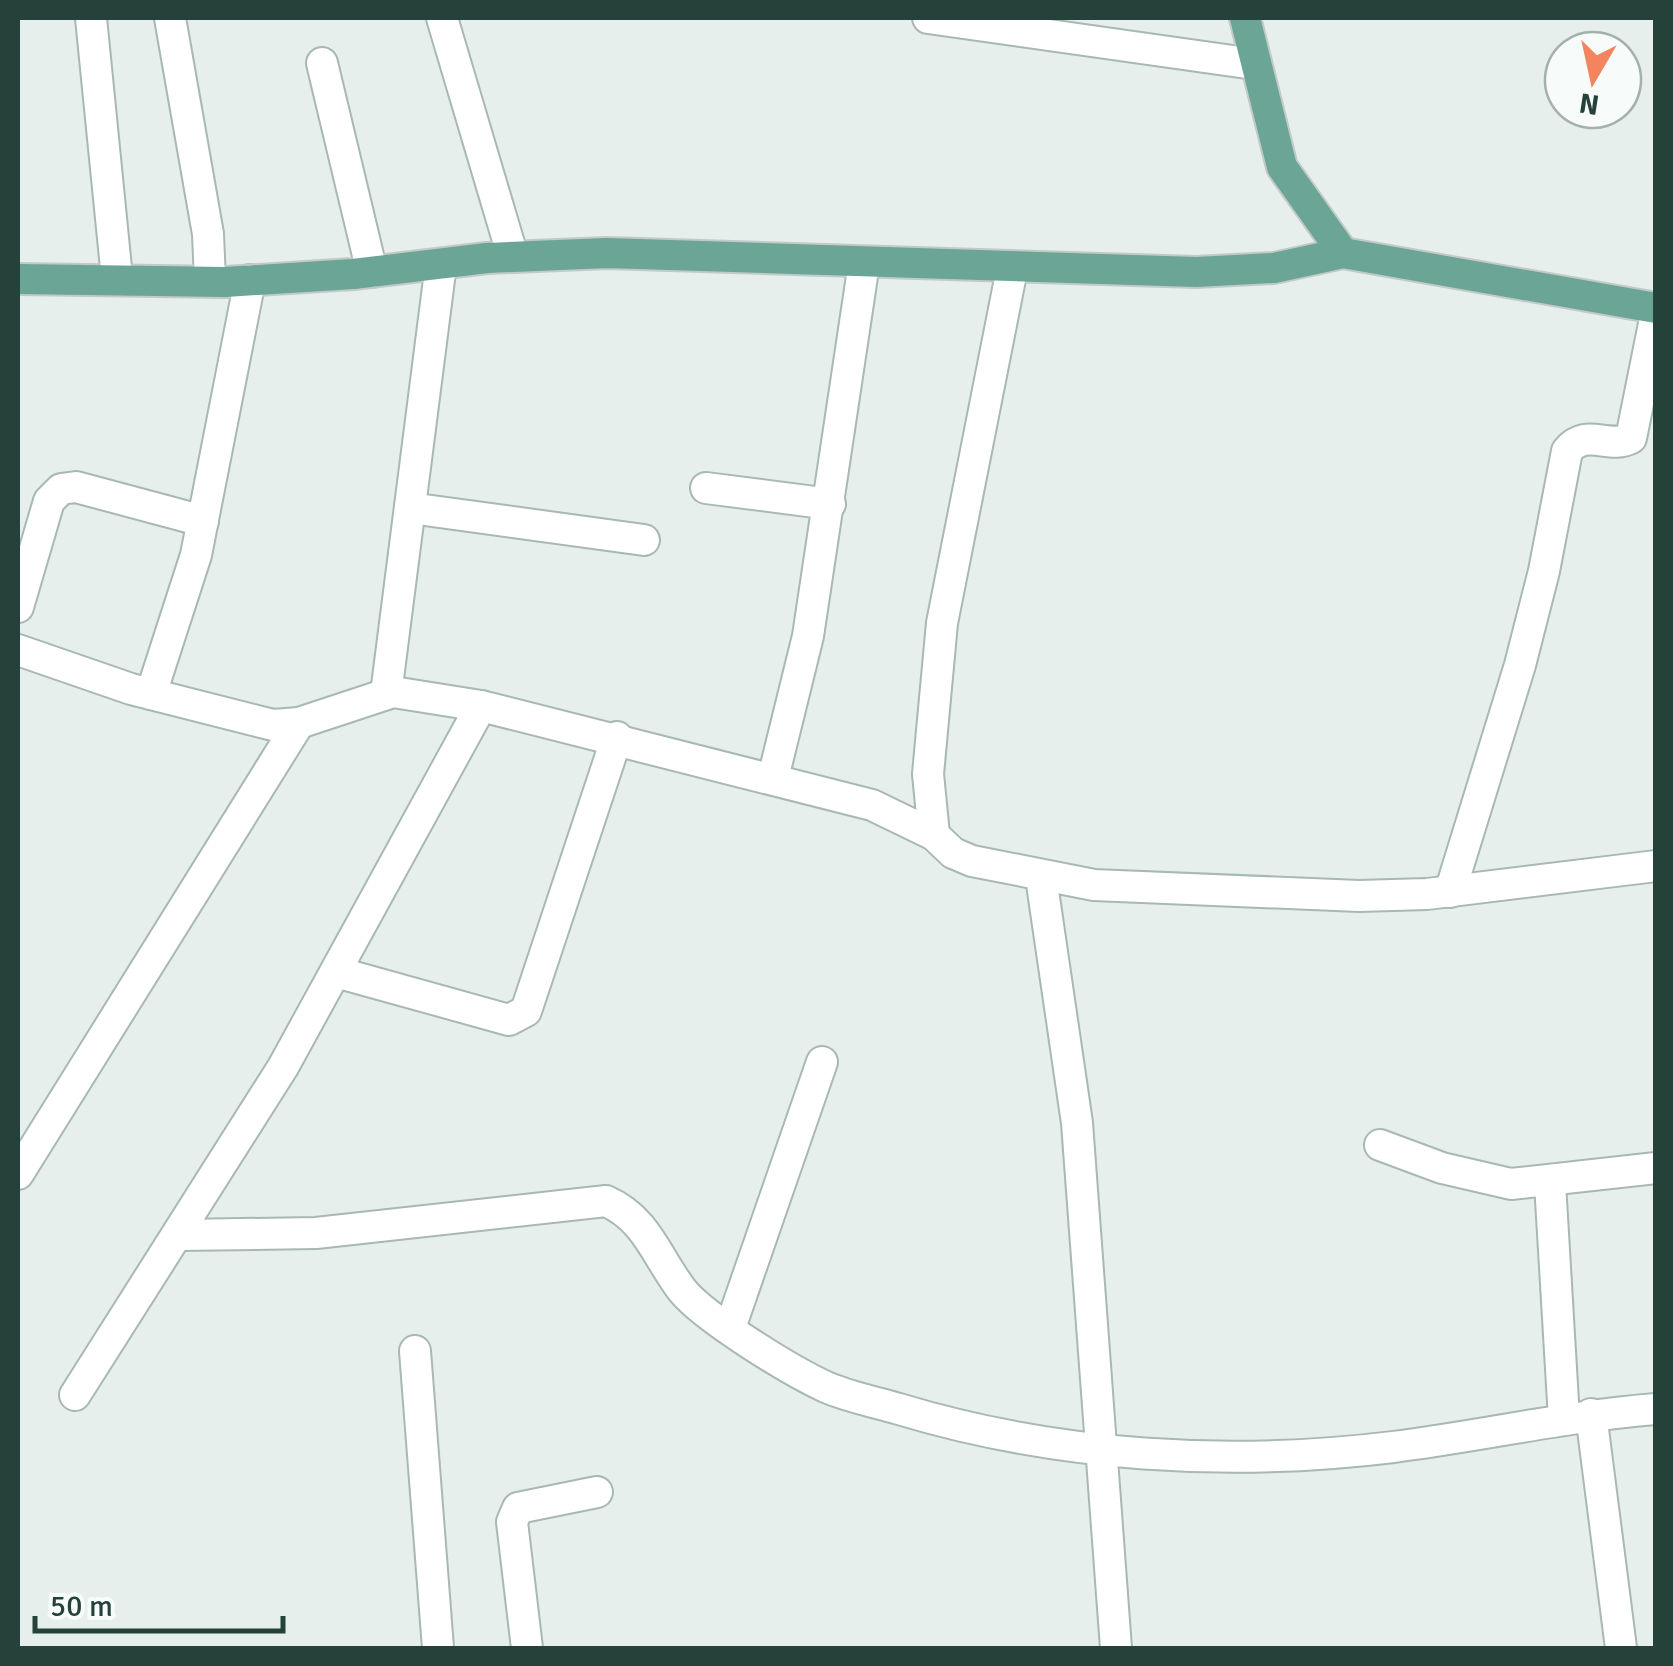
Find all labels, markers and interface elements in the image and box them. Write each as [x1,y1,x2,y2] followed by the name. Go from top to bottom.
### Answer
[1543,30,1643,130] north arrow
[1577,85,1602,122] text: N
[35,1571,282,1633] scale bar
[50,1588,113,1625] text: 50 m

